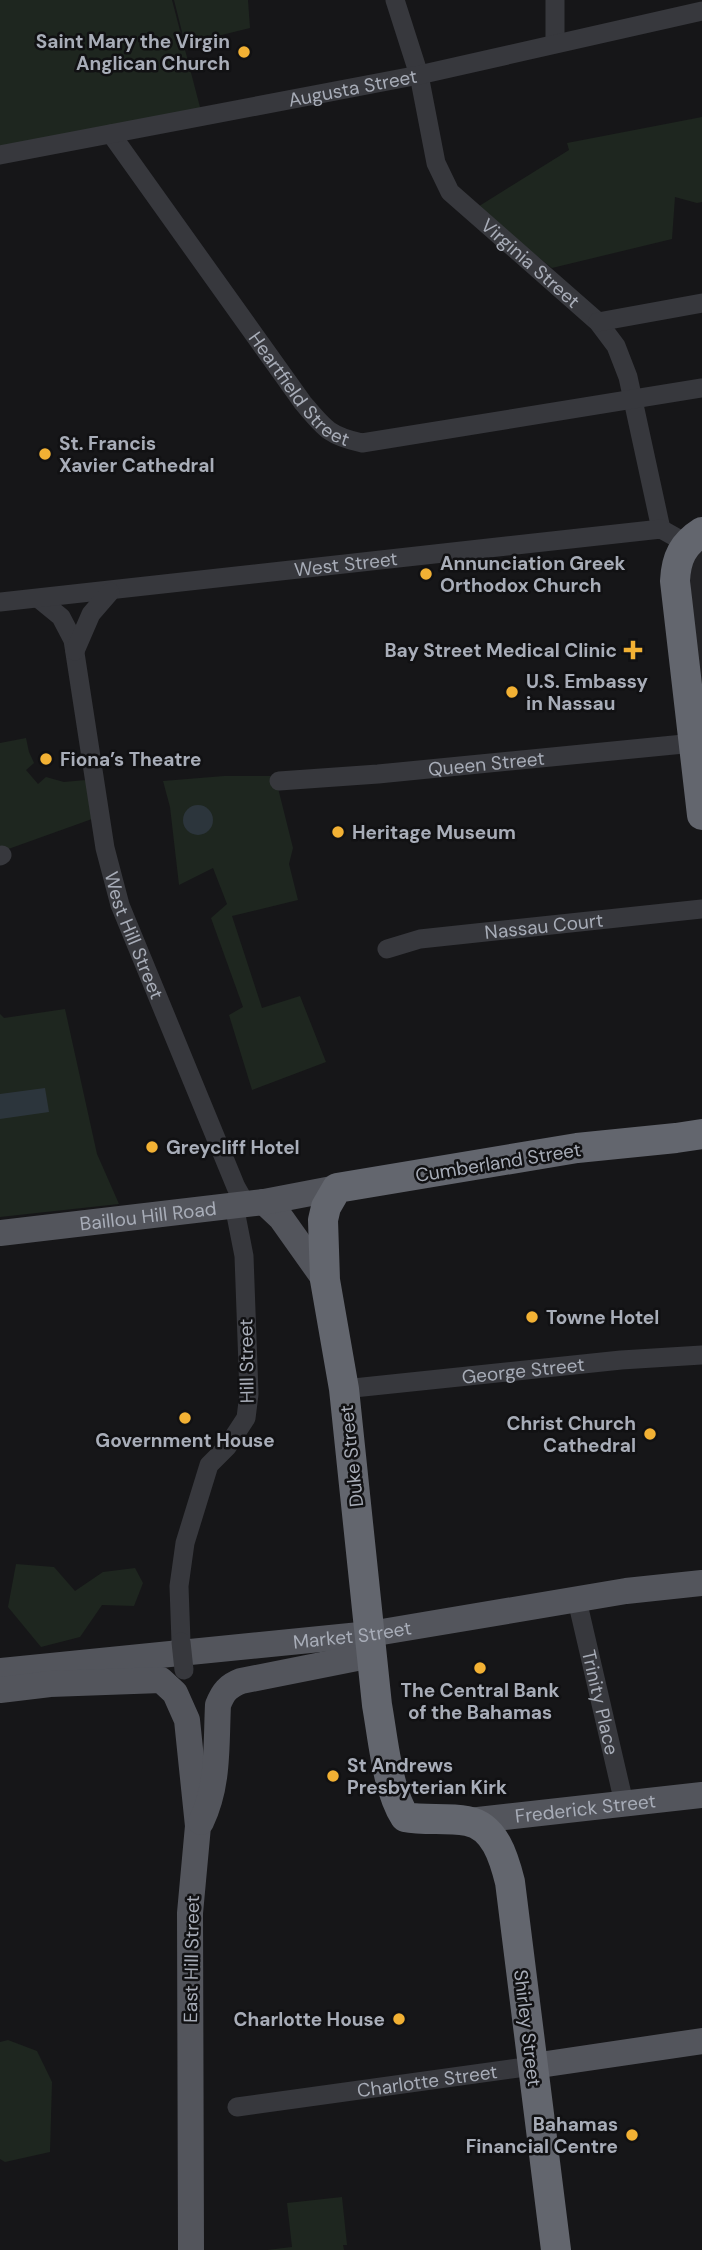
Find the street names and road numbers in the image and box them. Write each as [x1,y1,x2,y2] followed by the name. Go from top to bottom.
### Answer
[286,64,419,113] street label: Augusta Street
[476,213,585,314] street label: Virginia Street
[243,327,353,452] street label: Heartfield Street
[293,546,399,582] street label: West Street
[427,746,546,782] street label: Queen Street
[99,869,169,1003] street label: West Hill Street
[483,908,604,945] street label: Nassau Court
[413,1137,583,1188] street label: Cumberland Street
[78,1196,218,1237] street label: Baillou Hill Road
[233,1318,260,1404] street label: Hill Street
[460,1352,586,1390] street label: George Street
[334,1404,369,1508] street label: Duke Street
[292,1615,413,1655] street label: Market Street
[576,1647,624,1757] street label: Trinity Place
[514,1788,657,1829] street label: Frederick Street
[178,1895,205,2023] street label: East Hill Street
[508,1968,547,2088] street label: Shirley Street
[355,2059,499,2103] street label: Charlotte Street

